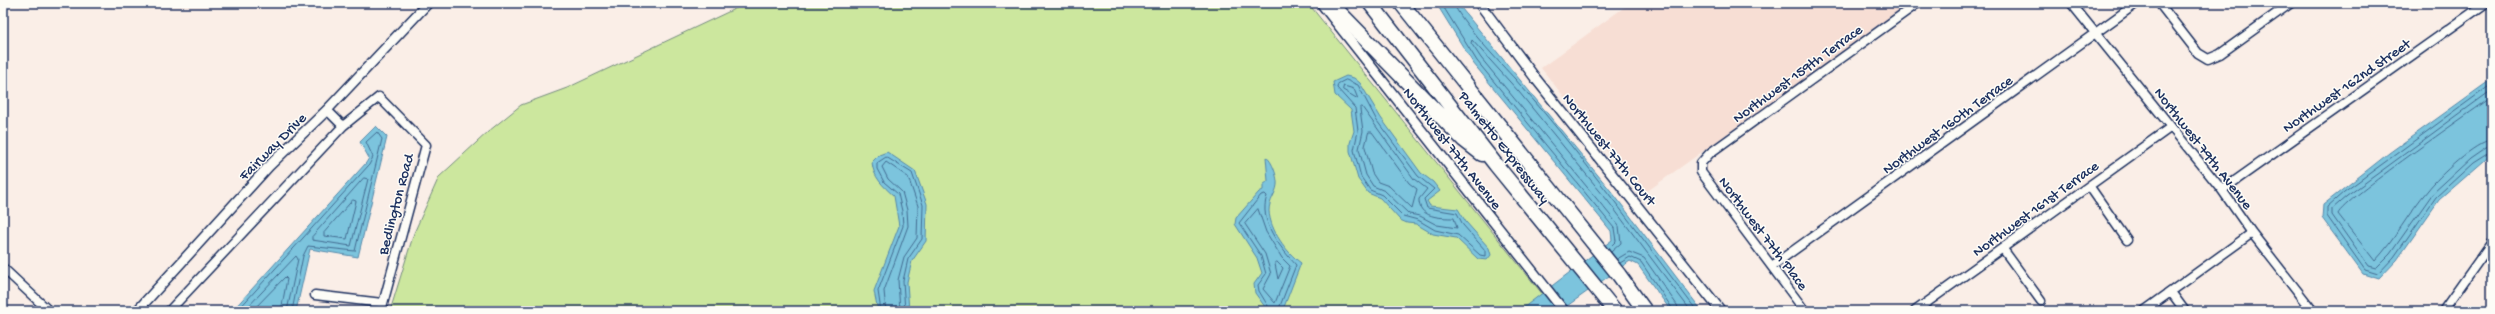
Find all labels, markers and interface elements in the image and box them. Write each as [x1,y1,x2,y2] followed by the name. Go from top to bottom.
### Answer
[1730,21,1867,128] street label: Northwest 159th Terrace
[2280,35,2416,138] street label: Northwest 162nd Street
[1879,72,2017,179] street label: Northwest 160th Terrace
[1398,85,1505,214] street label: Northwest 77th Avenue
[2149,85,2256,214] street label: Northwest 79th Avenue
[1453,88,1553,209] street label: Palmetto Expressway
[1558,90,1660,212] street label: Northwest 77th Court
[235,110,311,186] street label: Fairway Drive
[375,151,419,258] street label: Bedlington Road
[1969,158,2103,262] street label: Northwest 161st Terrace
[1714,174,1811,295] street label: Northwest 77th Place

